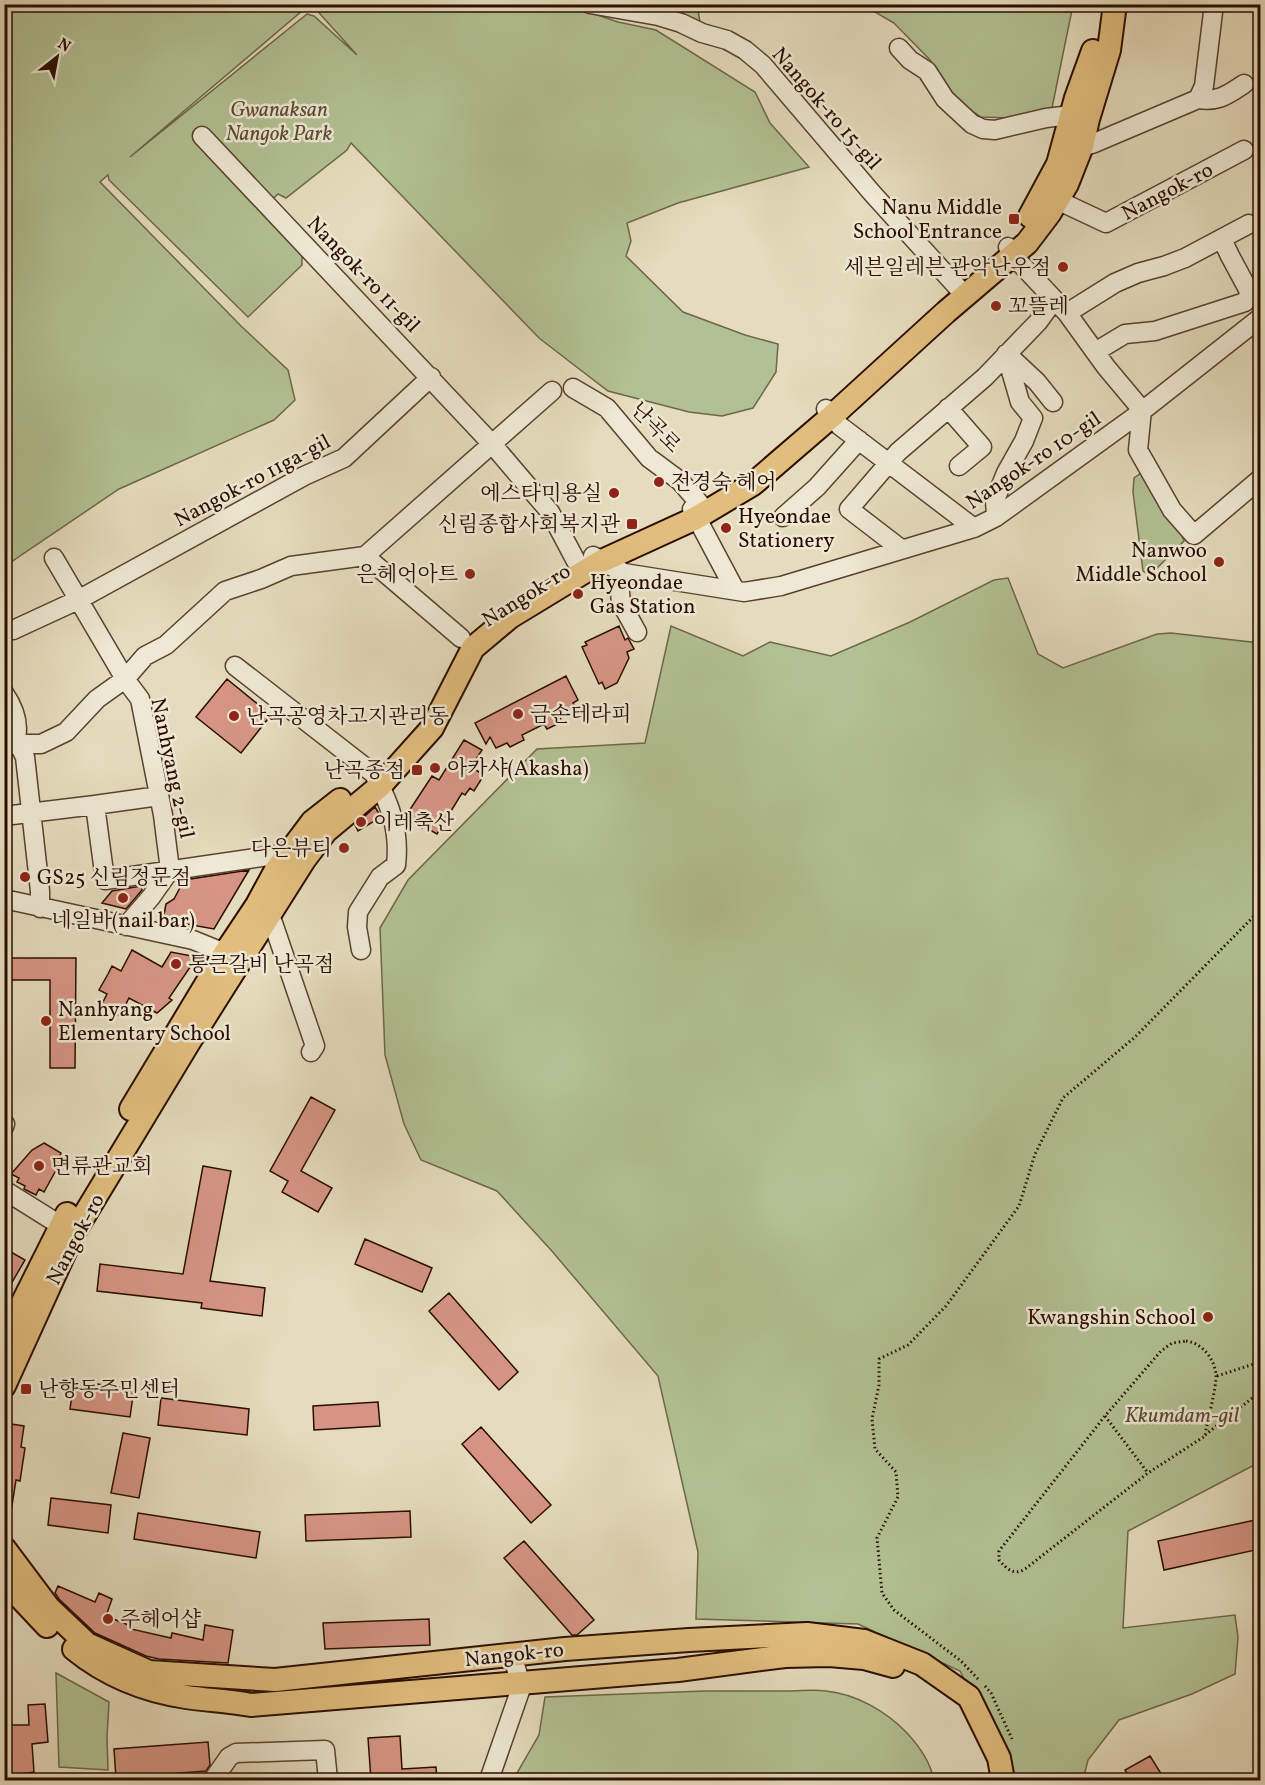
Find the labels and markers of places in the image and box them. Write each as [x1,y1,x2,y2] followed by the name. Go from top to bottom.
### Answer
[853,194,1002,247] place label: Nanu Middle School Entrance
[1007,212,1021,226] marker: Nanu Middle School Entrance
[844,254,1051,283] place label: 세븐일레븐 관악난우점
[1056,260,1070,274] marker: 세븐일레븐 관악난우점
[1008,293,1069,322] place label: 꼬뜰레
[989,299,1003,313] marker: 꼬뜰레
[671,469,777,498] place label: 전경숙 헤어
[652,475,666,489] marker: 전경숙 헤어
[480,480,602,509] place label: 에스타미용실
[607,486,621,500] marker: 에스타미용실
[738,503,835,556] place label: Hyeondae Stationery
[437,511,621,540] place label: 신림종합사회복지관
[625,517,639,531] marker: 신림종합사회복지관
[719,521,733,535] marker: Hyeondae Stationery
[1076,537,1207,590] place label: Nanwoo Middle School
[1212,555,1226,569] marker: Nanwoo Middle School
[357,561,458,590] place label: 은헤어아트
[463,567,477,581] marker: 은헤어아트
[590,569,696,622] place label: Hyeondae Gas Station
[571,587,585,601] marker: Hyeondae Gas Station
[530,701,631,730] place label: 금손테라피
[246,703,449,732] place label: 난곡공영차고지관리동
[511,707,525,721] marker: 금손테라피
[227,709,241,723] marker: 난곡공영차고지관리동
[447,755,589,784] place label: 아카샤(Akasha)
[324,757,405,786] place label: 난곡종점
[428,761,442,775] marker: 아카샤(Akasha)
[410,763,424,777] marker: 난곡종점
[373,809,455,838] place label: 이레축산
[354,815,368,829] marker: 이레축산
[251,835,332,864] place label: 다은뷰티
[337,841,351,855] marker: 다은뷰티
[37,864,191,893] place label: GS25 신림정문점
[18,870,32,884] marker: GS25 신림정문점
[116,891,130,905] marker: 네일바(nail bar)
[51,907,195,936] place label: 네일바(nail bar)
[188,951,334,980] place label: 통큰갈비 난곡점
[169,957,183,971] marker: 통큰갈비 난곡점
[58,996,231,1049] place label: Nanhyang Elementary School
[39,1014,53,1028] marker: Nanhyang Elementary School
[51,1153,152,1182] place label: 면류관교회
[32,1159,46,1173] marker: 면류관교회
[1027,1304,1196,1333] place label: Kwangshin School
[1201,1310,1215,1324] marker: Kwangshin School
[38,1376,180,1405] place label: 난향동주민센터
[19,1382,33,1396] marker: 난향동주민센터
[120,1606,202,1635] place label: 주헤어샵
[101,1612,115,1626] marker: 주헤어샵

